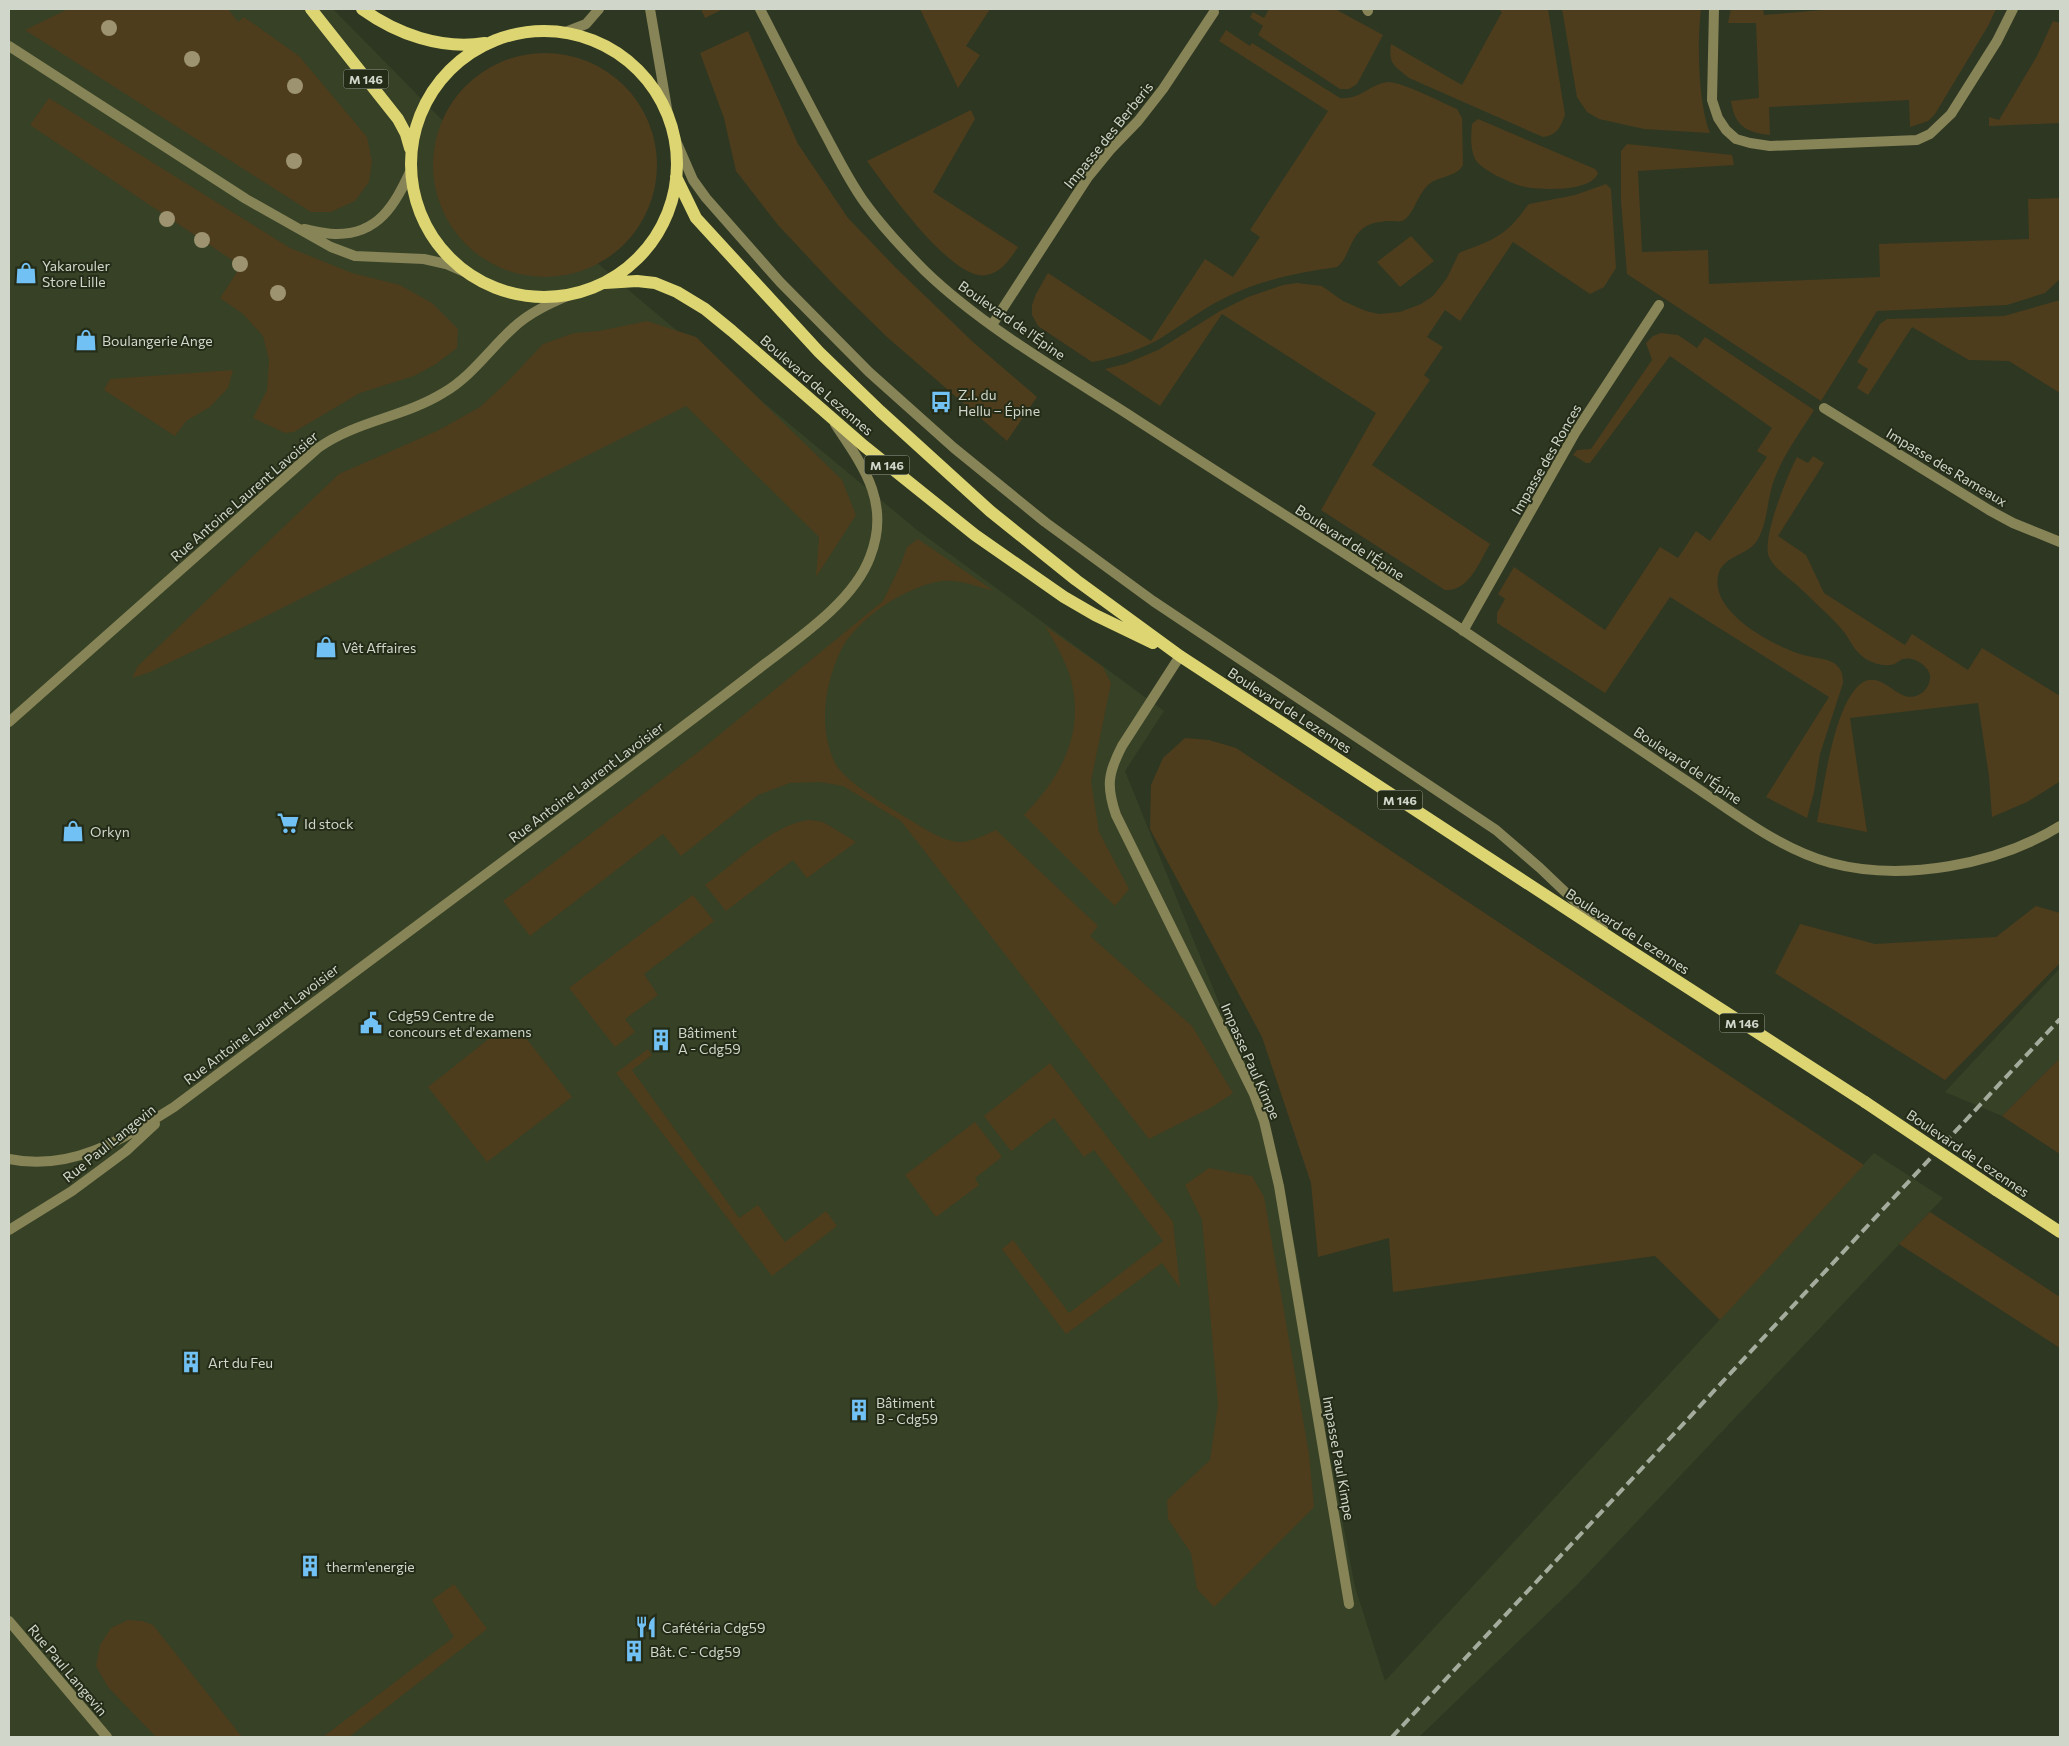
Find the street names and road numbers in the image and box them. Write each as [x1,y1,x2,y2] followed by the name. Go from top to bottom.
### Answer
[344,70,388,88] road number: M 146
[1060,78,1156,192] street label: Impasse des Berberis
[955,277,1069,363] street label: Boulevard de l'Épine
[757,331,877,439] street label: Boulevard de Lezennes
[1507,401,1585,517] street label: Impasse des Ronces
[1884,424,2011,510] street label: Impasse des Rameaux
[167,427,322,565] street label: Rue Antoine Laurent Lavoisier
[864,456,910,474] road number: M 146
[1292,500,1408,584] street label: Boulevard de l'Épine
[1225,664,1355,756] street label: Boulevard de Lezennes
[505,718,667,846] street label: Rue Antoine Laurent Lavoisier
[1631,723,1745,807] street label: Boulevard de l'Épine
[1378,790,1422,810] road number: M 146
[1563,885,1693,977] street label: Boulevard de Lezennes
[180,960,342,1088] street label: Rue Antoine Laurent Lavoisier
[1218,1000,1284,1122] street label: Impasse Paul Kimpe
[1720,1014,1764,1032] road number: M 146
[59,1100,159,1186] street label: Rue Paul Langevin
[1903,1106,2033,1200] street label: Boulevard de Lezennes
[1320,1395,1358,1521] street label: Impasse Paul Kimpe
[25,1621,111,1719] street label: Rue Paul Langevin

